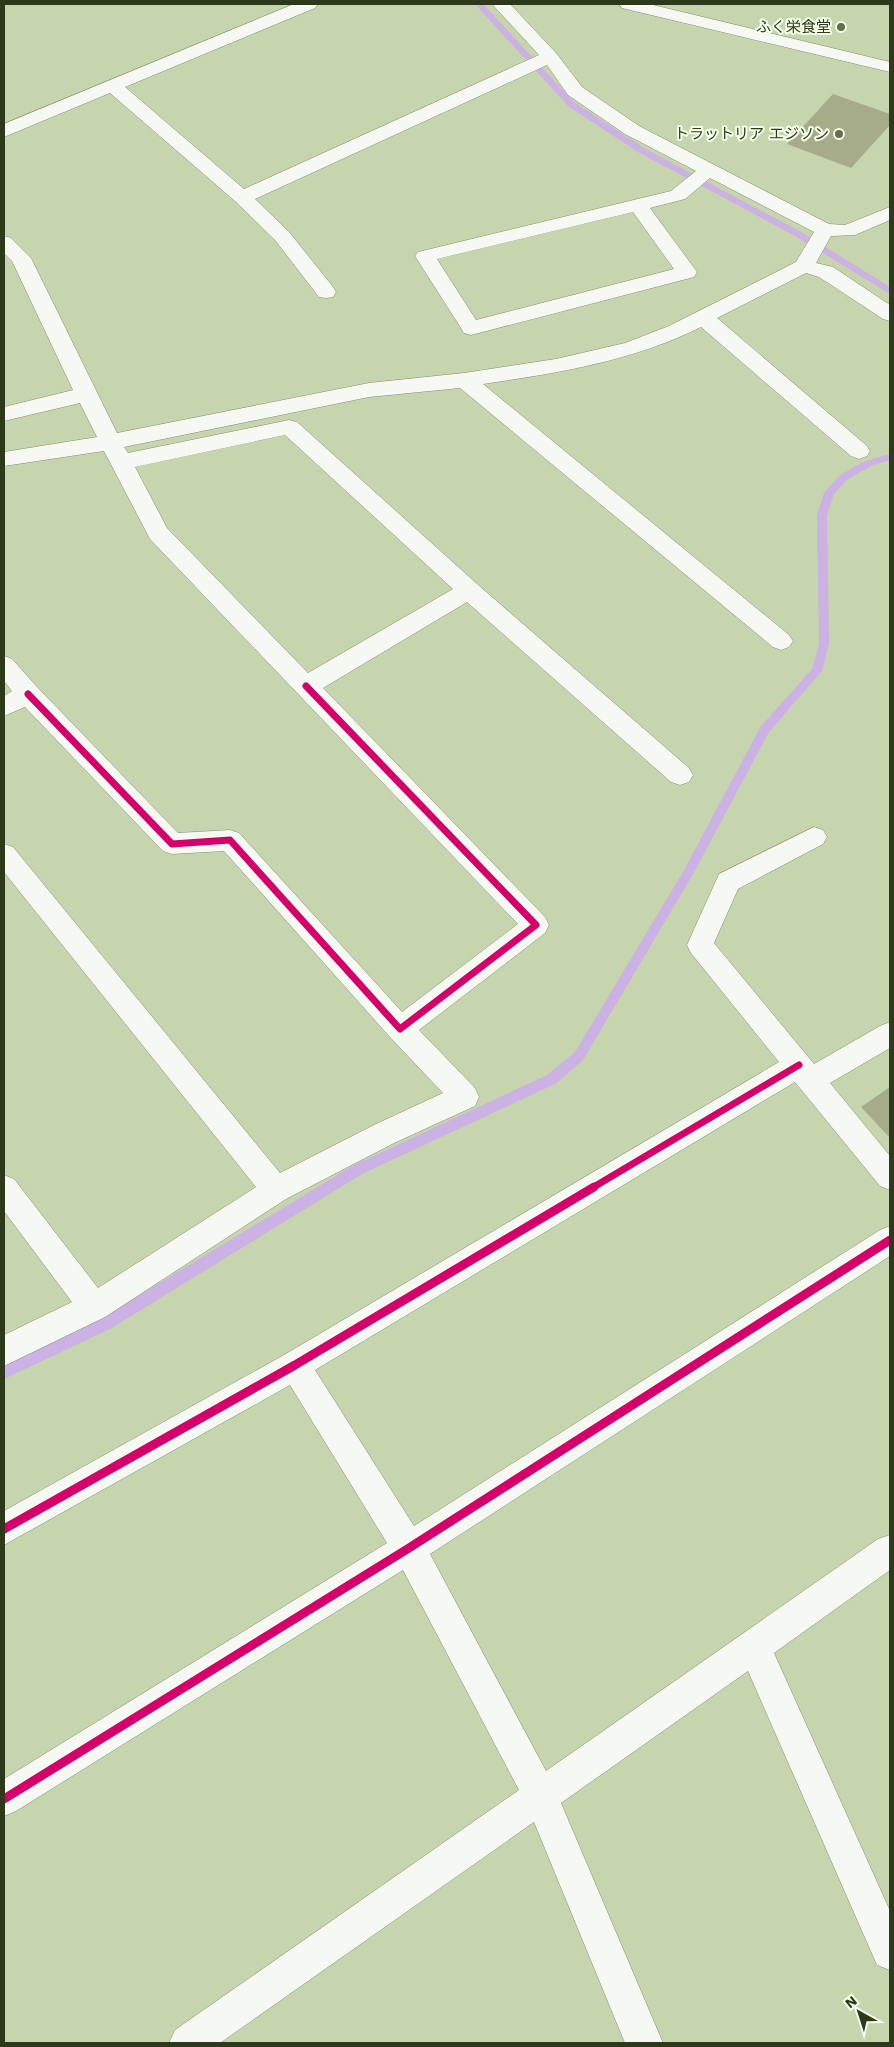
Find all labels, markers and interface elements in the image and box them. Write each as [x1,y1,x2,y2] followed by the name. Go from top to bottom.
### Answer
[756,18,831,36] place label: ふく栄食堂
[835,21,847,33] marker: ふく栄食堂
[674,125,829,143] place label: トラットリア エジソン
[833,128,845,140] marker: トラットリア エジソン
[834,1987,884,2037] north arrow
[842,1992,860,2011] text: N

